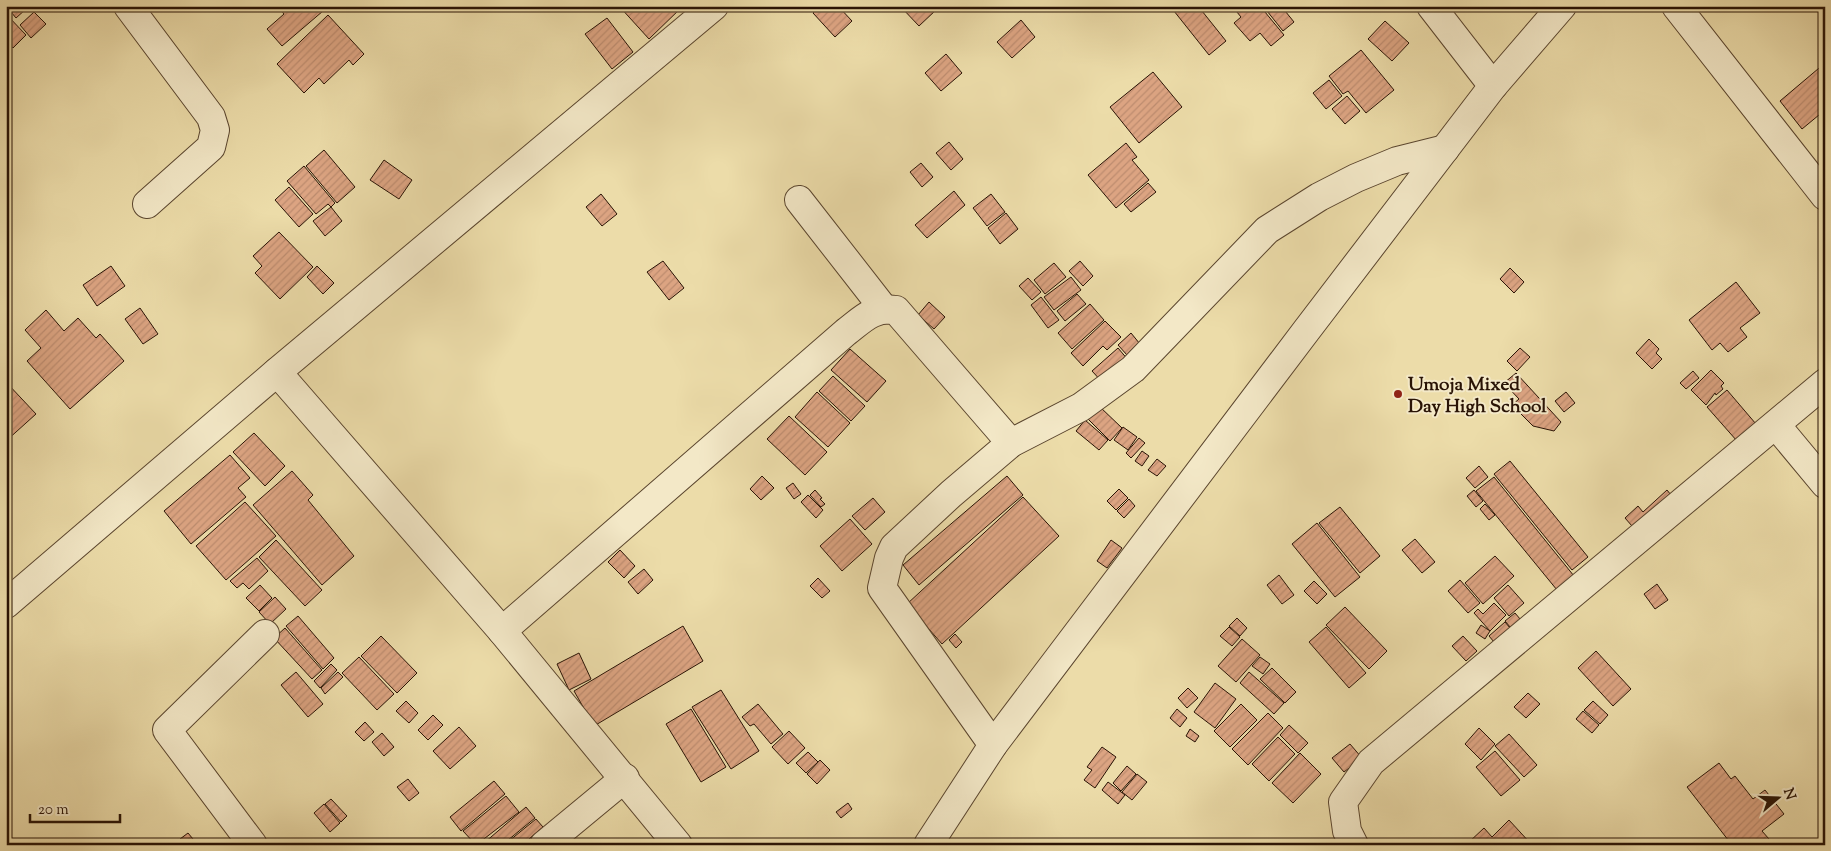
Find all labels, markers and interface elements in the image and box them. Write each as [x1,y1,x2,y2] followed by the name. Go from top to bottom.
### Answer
[1408,372,1547,421] place label: Umoja Mixed Day High School
[1392,388,1404,400] marker: Umoja Mixed Day High School
[1754,774,1804,824] north arrow
[1777,786,1800,803] text: N
[30,791,120,823] scale bar
[38,800,69,821] text: 20 m

